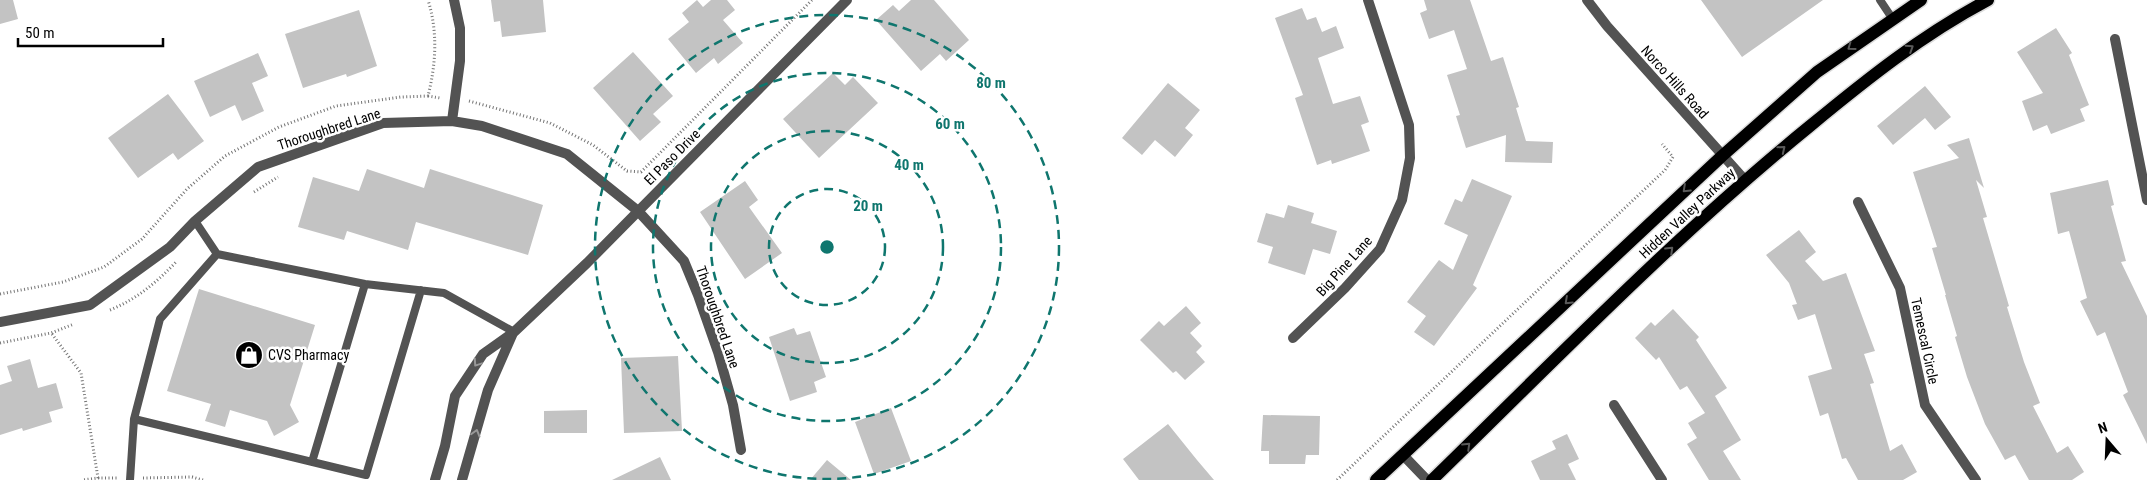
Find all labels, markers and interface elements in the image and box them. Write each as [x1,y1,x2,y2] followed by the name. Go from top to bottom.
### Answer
[18,15,162,47] scale bar
[25,24,55,42] text: 50 m
[1848,41,1857,50] one-way arrow
[1638,42,1712,122] street label: Norco Hills Road
[1904,45,1913,54] one-way arrow
[976,74,1006,92] text: 80 m
[276,105,383,153] street label: Thoroughbred Lane
[935,115,965,133] text: 60 m
[641,125,704,188] street label: El Paso Drive
[1776,146,1785,154] one-way arrow
[894,156,924,174] text: 40 m
[1636,164,1738,261] street label: Hidden Valley Parkway
[1683,183,1692,192] one-way arrow
[853,197,883,215] text: 20 m
[1313,232,1375,299] street label: Big Pine Lane
[818,238,836,256] centre of rings
[1665,246,1674,255] one-way arrow
[693,264,743,371] street label: Thoroughbred Lane
[1565,295,1574,304] one-way arrow
[1908,296,1942,386] street label: Temescal Circle
[234,340,264,370] shop icon: CVS Pharmacy
[268,347,349,363] place label: CVS Pharmacy
[474,358,483,367] one-way arrow
[2082,415,2132,465] north arrow
[2096,419,2109,437] text: N
[470,430,480,438] one-way arrow
[1461,443,1470,452] one-way arrow

